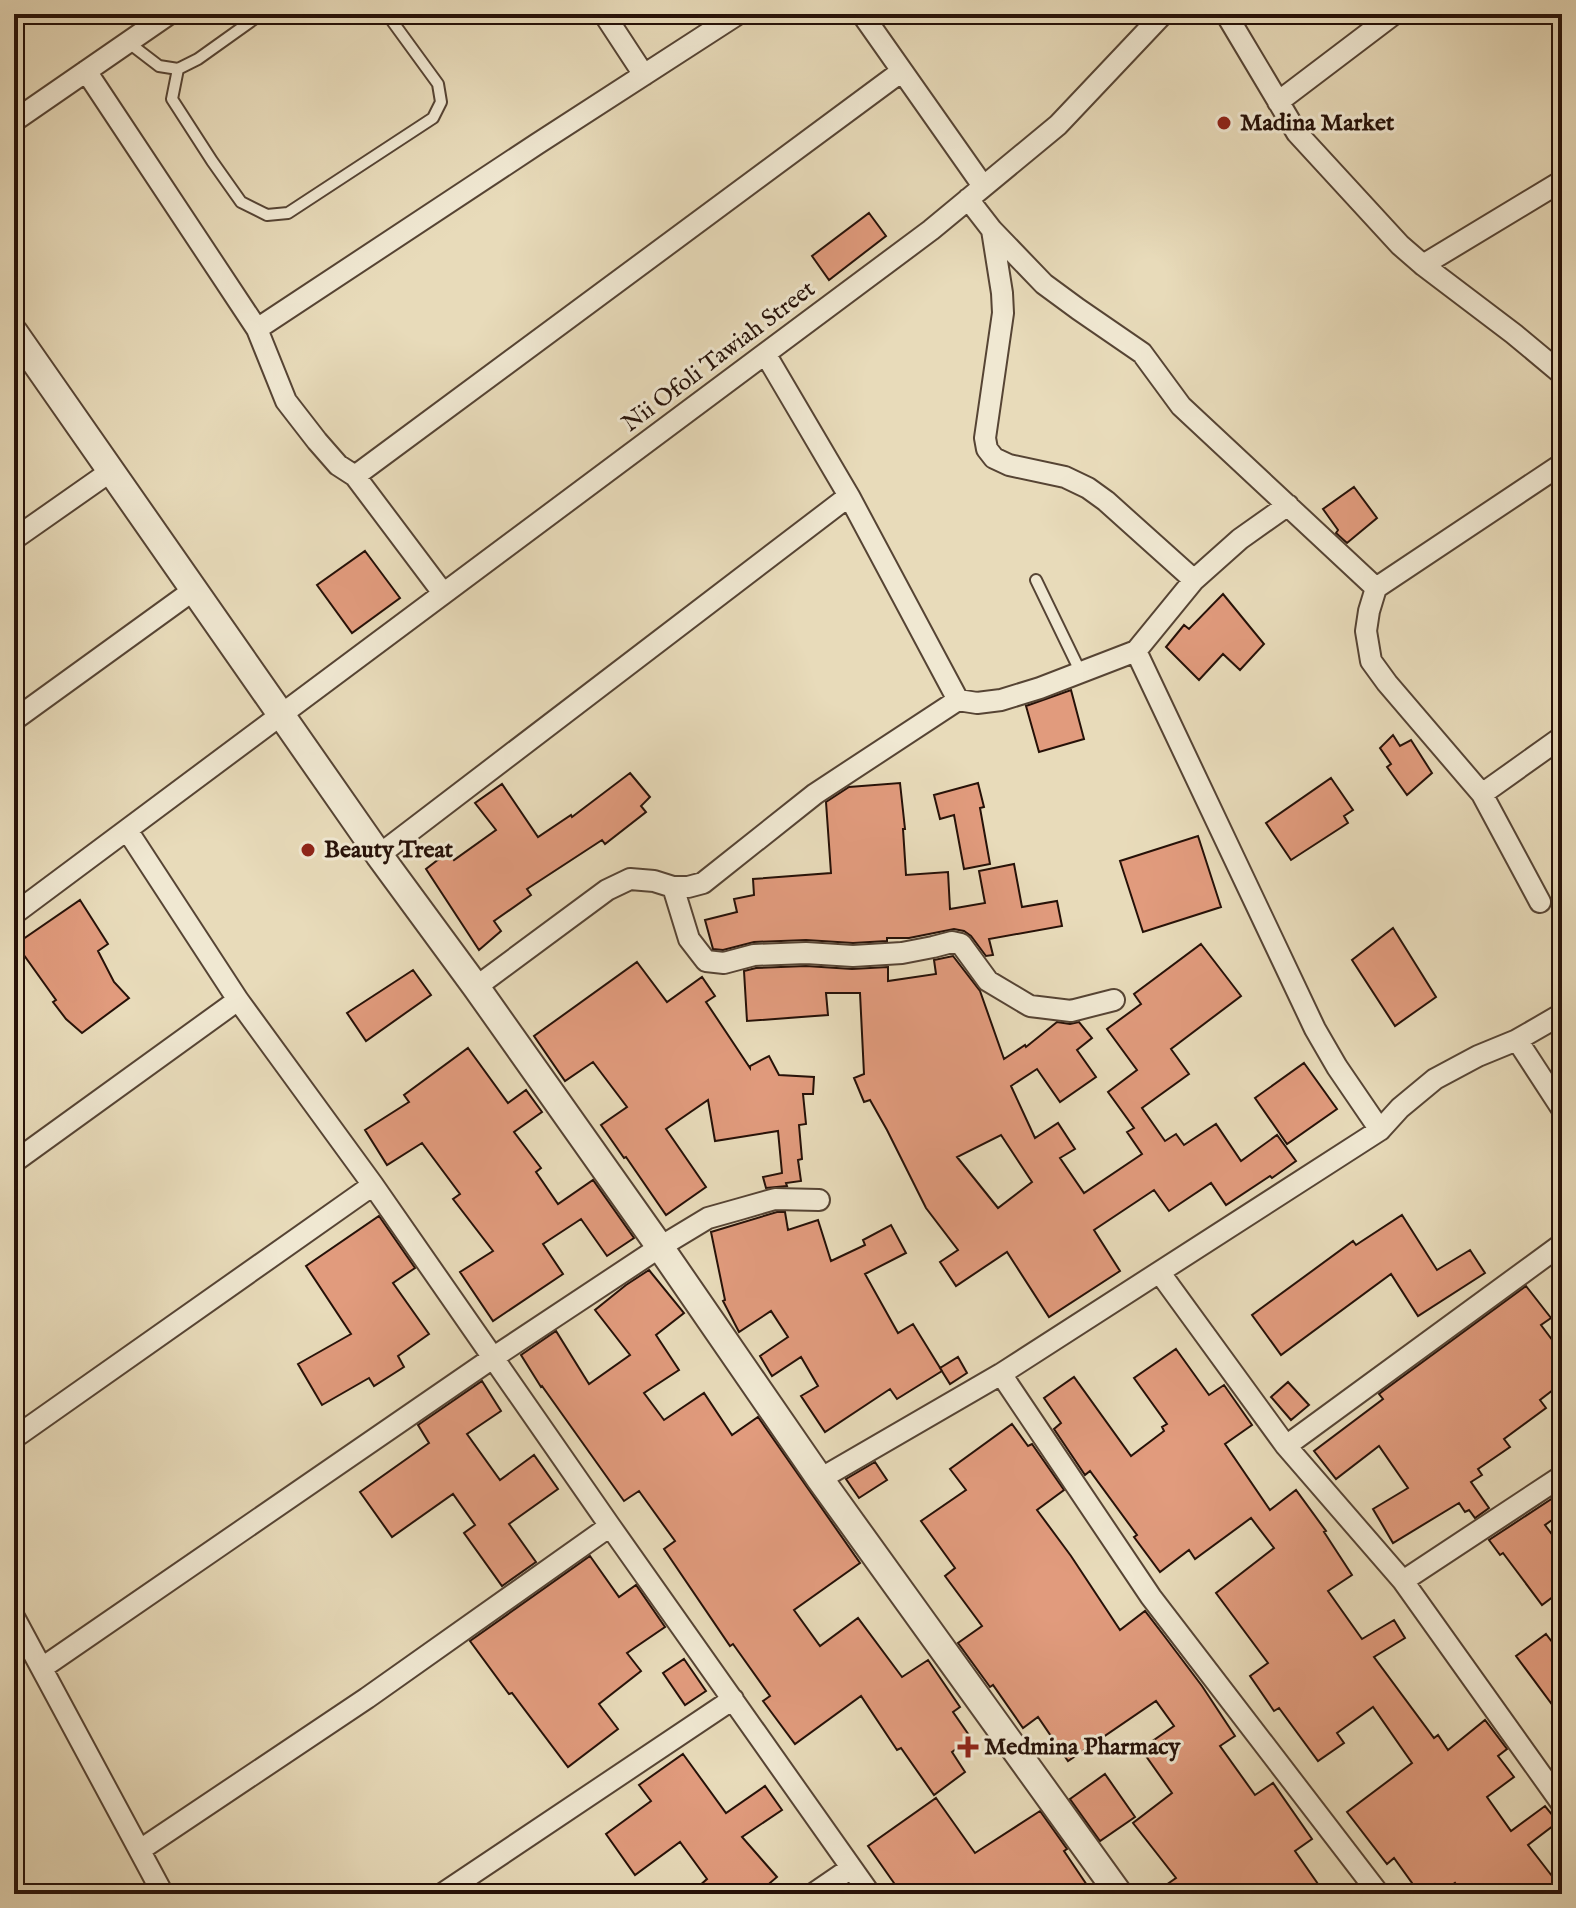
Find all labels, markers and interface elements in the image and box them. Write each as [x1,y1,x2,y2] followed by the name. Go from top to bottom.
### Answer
[1240,108,1395,139] place label: Madina Market
[1215,114,1233,132] marker: Madina Market
[616,274,822,440] street label: Nii Ofoli Tawiah Street
[324,835,454,866] place label: Beauty Treat
[299,841,317,859] marker: Beauty Treat
[984,1732,1182,1763] place label: Medmina Pharmacy
[959,1738,977,1756] marker: Medmina Pharmacy

